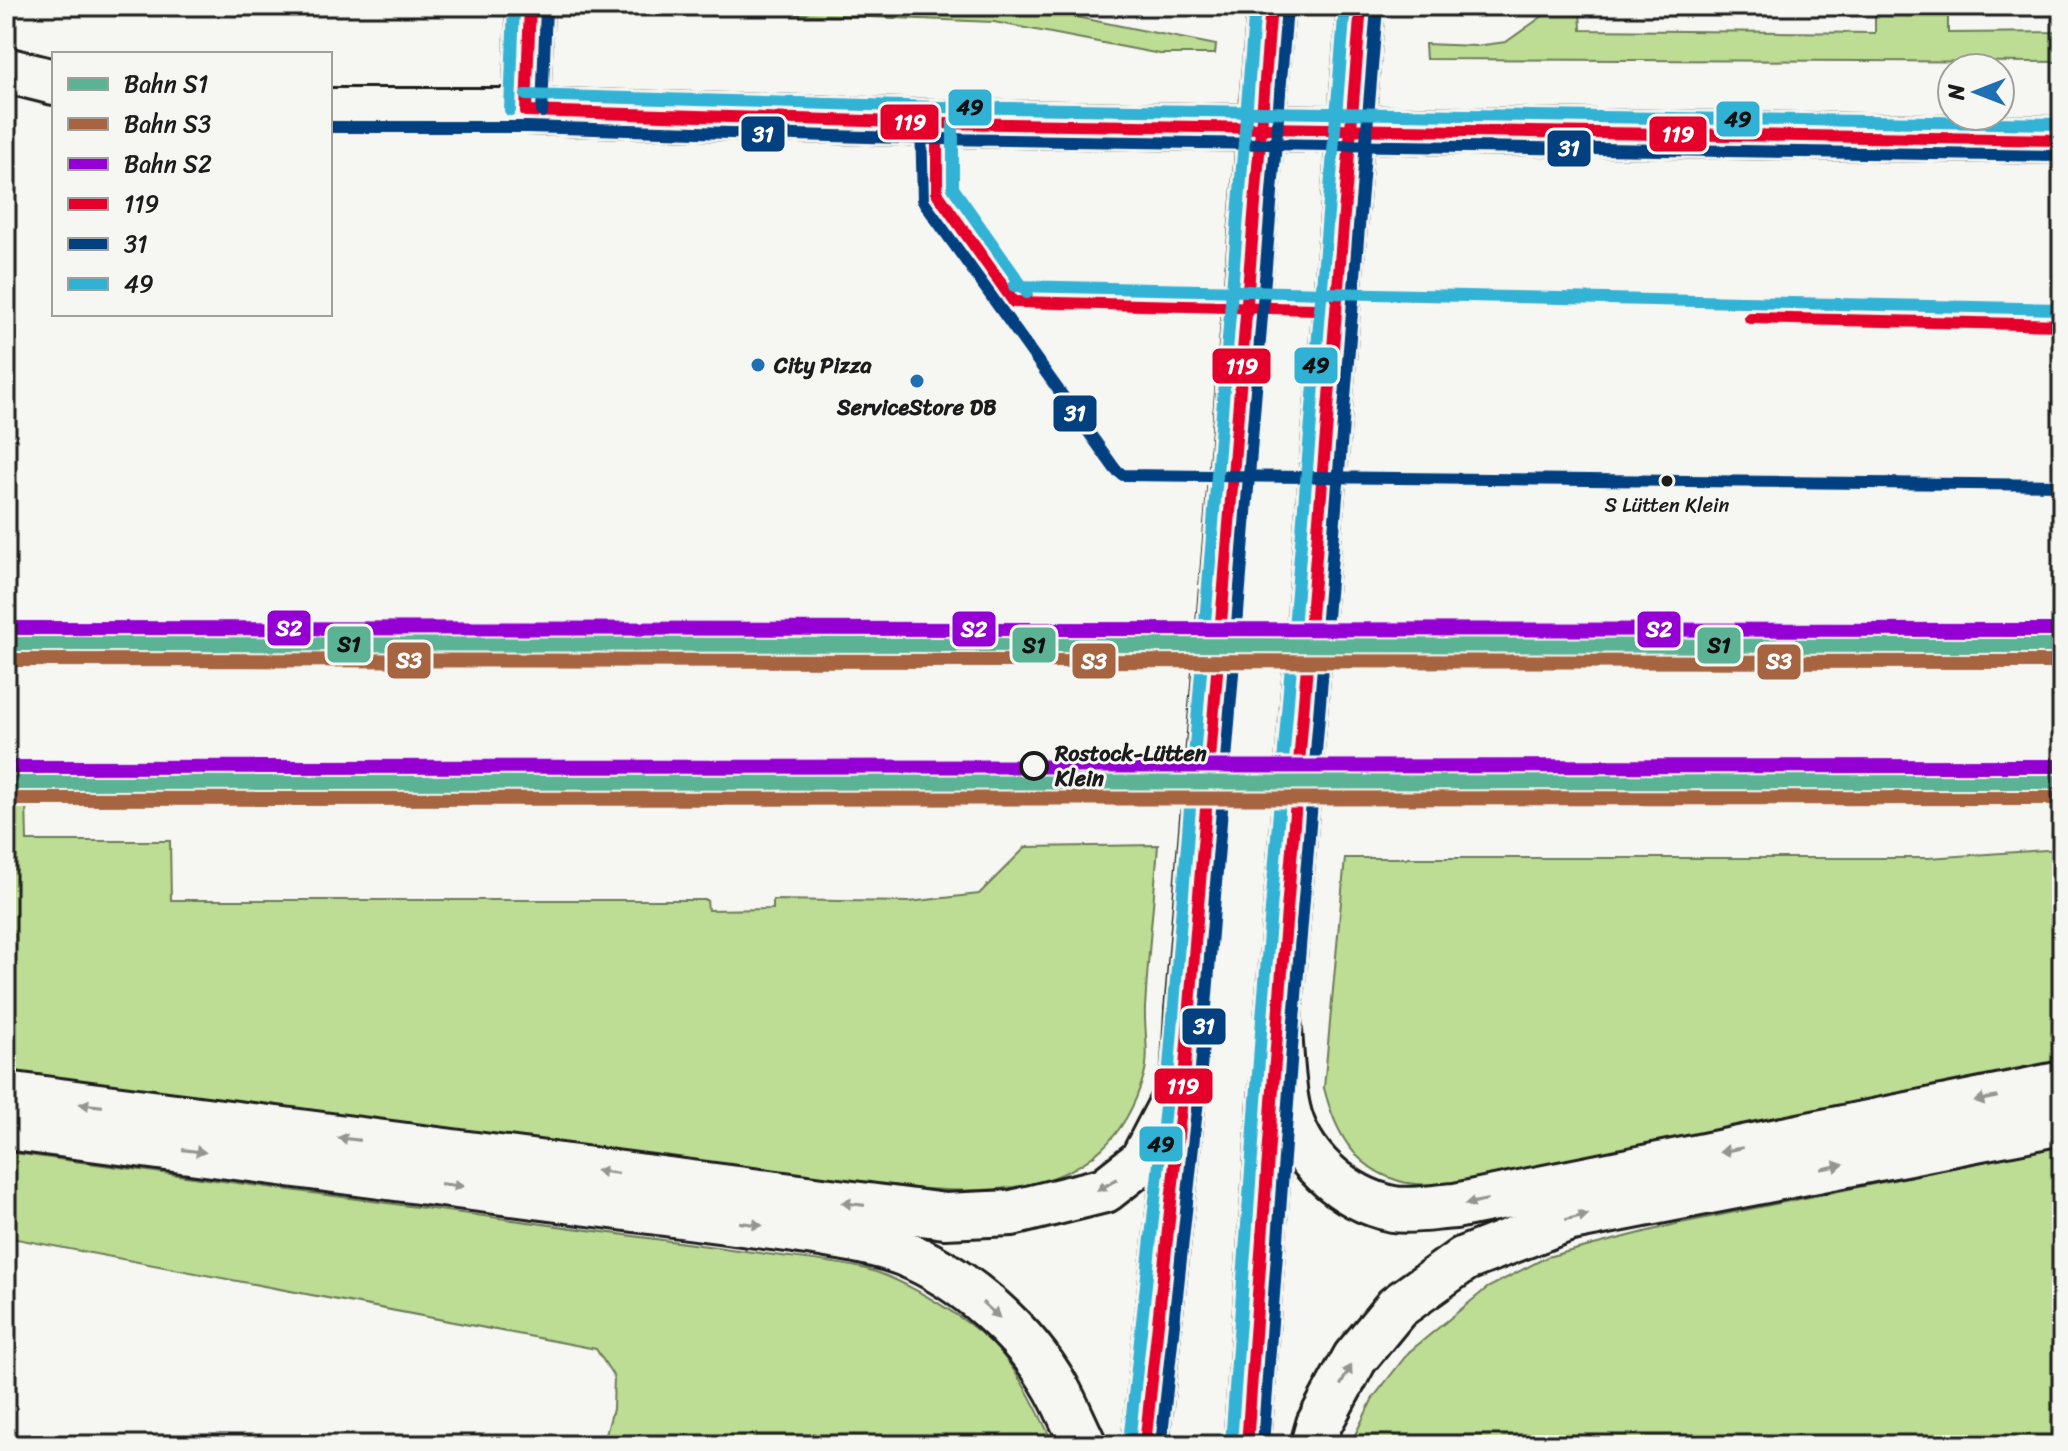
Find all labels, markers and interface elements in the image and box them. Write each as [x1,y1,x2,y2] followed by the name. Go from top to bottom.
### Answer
[52,52,332,316] legend
[1936,52,2016,132] north arrow
[124,63,208,105] text: Bahn S1
[1937,84,1976,101] text: N
[947,88,993,127] line badge: 49
[955,88,984,127] text: 49
[1715,100,1761,138] line badge: 49
[1723,100,1752,139] text: 49
[124,103,211,145] text: Bahn S3
[879,103,940,141] line badge: 119
[894,103,927,142] text: 119
[740,115,786,153] line badge: 31
[751,115,774,154] text: 31
[1648,115,1708,153] line badge: 119
[1662,115,1695,154] text: 119
[1546,129,1592,168] line badge: 31
[1557,129,1580,168] text: 31
[124,143,212,185] text: Bahn S2
[124,183,159,225] text: 119
[124,223,147,265] text: 31
[124,263,154,305] text: 49
[773,346,872,385] place label: City Pizza
[1293,346,1339,385] line badge: 49
[1301,346,1330,385] text: 49
[1211,347,1272,385] line badge: 119
[1226,347,1259,386] text: 119
[749,356,767,374] marker: City Pizza
[908,372,926,390] marker: ServiceStore DB
[836,388,997,427] place label: ServiceStore DB
[1052,394,1098,433] line badge: 31
[1063,394,1086,433] text: 31
[1659,473,1675,489] marker: S Lütten Klein
[1605,488,1730,523] place label: S Lütten Klein
[266,609,312,647] line badge: S2
[275,609,303,648] text: S2
[951,610,997,648] line badge: S2
[960,610,988,649] text: S2
[1636,610,1682,649] line badge: S2
[1645,610,1673,649] text: S2
[326,625,372,664] line badge: S1
[336,625,361,664] text: S1
[1011,626,1057,664] line badge: S1
[1021,626,1046,665] text: S1
[1696,626,1742,665] line badge: S1
[1706,626,1731,665] text: S1
[386,641,432,680] line badge: S3
[395,641,422,680] text: S3
[1071,642,1117,680] line badge: S3
[1080,642,1107,681] text: S3
[1765,642,1792,681] text: S3
[1756,643,1802,681] line badge: S3
[1054,734,1207,798] place label: Rostock-Lütten Klein
[1020,752,1048,780] marker: Rostock-Lütten Klein
[1181,1007,1227,1046] line badge: 31
[1192,1007,1215,1046] text: 31
[1153,1067,1214,1105] line badge: 119
[1167,1067,1200,1106] text: 119
[1973,1094,1998,1106] one-way arrow
[78,1098,103,1111] one-way arrow
[1138,1125,1184,1163] line badge: 49
[1146,1125,1175,1164] text: 49
[336,1132,361,1145] one-way arrow
[1718,1144,1743,1157] one-way arrow
[182,1145,207,1158] one-way arrow
[1819,1160,1844,1172] one-way arrow
[594,1166,619,1179] one-way arrow
[1096,1178,1118,1192] one-way arrow
[440,1179,465,1192] one-way arrow
[1463,1196,1488,1209] one-way arrow
[840,1197,865,1210] one-way arrow
[1564,1210,1589,1223] one-way arrow
[739,1218,764,1231] one-way arrow
[981,1300,1000,1318] one-way arrow
[1339,1363,1352,1386] one-way arrow

